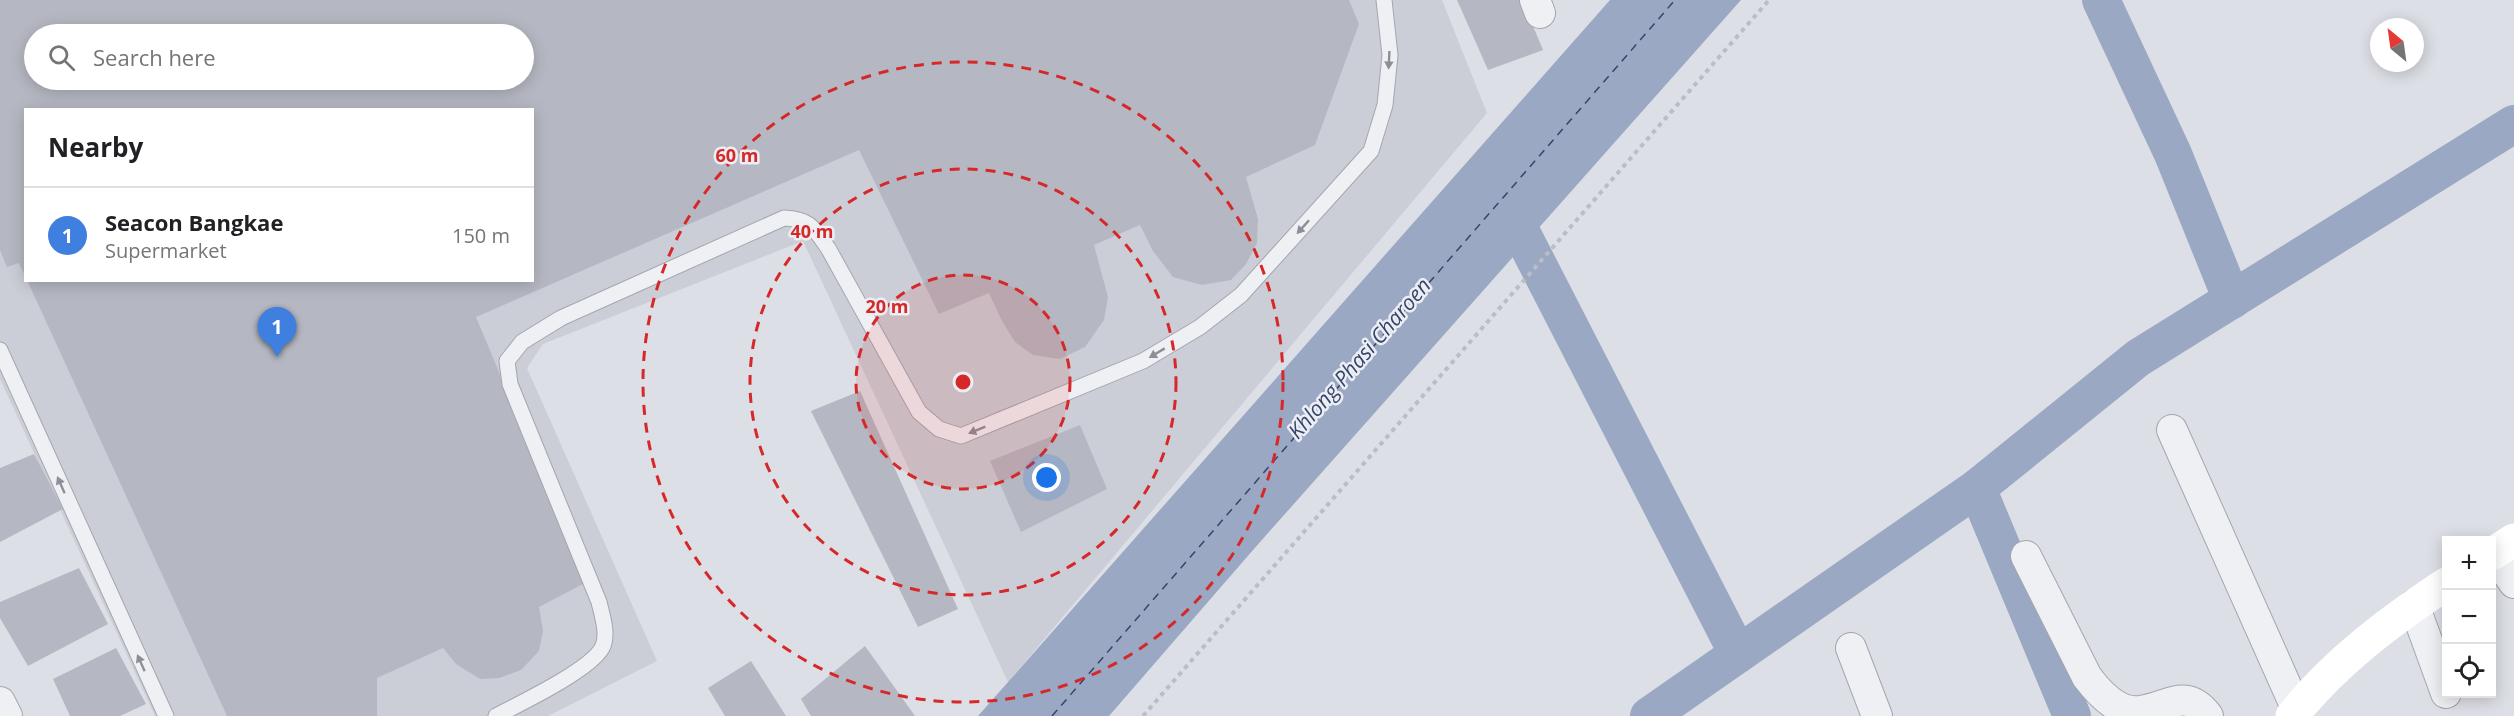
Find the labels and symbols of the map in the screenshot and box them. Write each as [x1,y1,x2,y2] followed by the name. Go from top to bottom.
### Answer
[2370,18,2424,72] north arrow
[1385,51,1394,70] one-way arrow
[716,143,758,167] text: 60 m
[791,219,833,243] text: 40 m
[1297,219,1310,234] one-way arrow
[1281,272,1437,444] water label: Khlong Phasi Charoen
[866,294,908,318] text: 20 m
[258,308,296,357] pin: 1
[1149,348,1165,359] one-way arrow
[953,372,973,392] centre of rings
[968,425,986,435] one-way arrow
[1032,463,1061,492] your location
[56,476,66,494] one-way arrow
[137,654,146,671] one-way arrow

